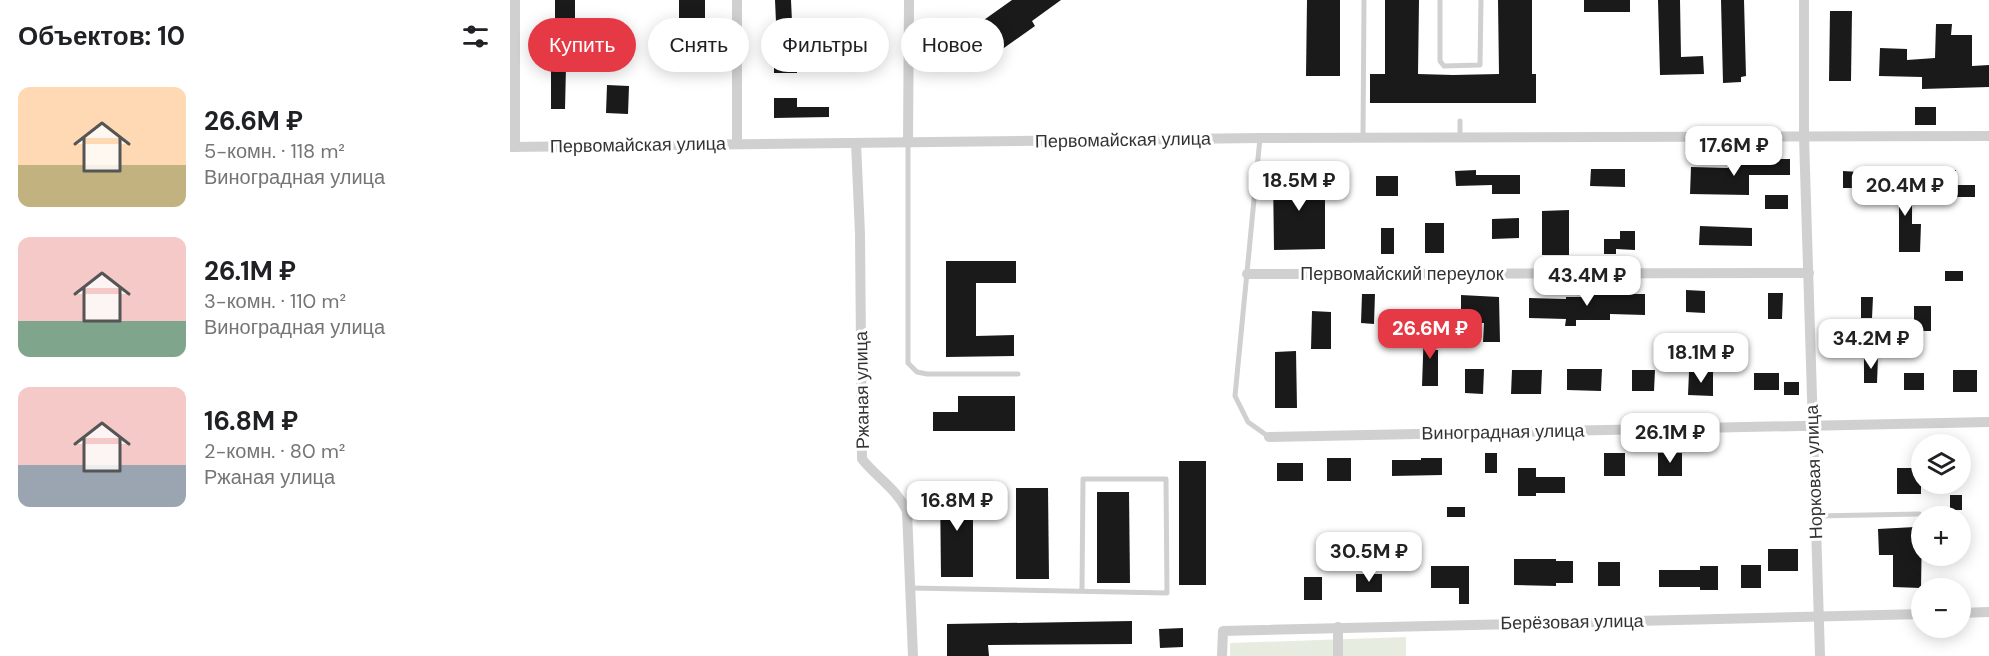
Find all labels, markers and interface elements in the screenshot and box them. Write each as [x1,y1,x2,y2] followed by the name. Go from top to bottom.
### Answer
[528,18,636,72] chip: Купить
[648,18,749,72] chip: Снять
[761,18,889,72] chip: Фильтры
[901,18,1004,72] chip: Новое
[18,19,185,53] text: Объектов: 10
[459,20,492,53] icon: filters
[204,104,303,138] text: 26.6M ₽
[66,111,138,183] icon: home
[1035,126,1212,154] street label: Первомайская улица
[1679,126,1789,177] pin: 17.6M ₽
[550,131,727,159] street label: Первомайская улица
[1699,132,1769,158] text: 17.6M ₽
[204,138,345,164] text: 5-комн. · 118 m²
[1244,161,1354,212] pin: 18.5M ₽
[204,164,385,190] text: Виноградная улица
[1850,166,1960,217] pin: 20.4M ₽
[1263,167,1335,193] text: 18.5M ₽
[1866,172,1944,198] text: 20.4M ₽
[204,254,296,288] text: 26.1M ₽
[1532,256,1642,307] pin: 43.4M ₽
[66,261,138,333] icon: home
[1300,262,1504,286] street label: Первомайский переулок
[1548,262,1626,288] text: 43.4M ₽
[204,288,346,314] text: 3-комн. · 110 m²
[1375,309,1485,360] pin: 26.6M ₽
[204,314,385,340] text: Виноградная улица
[1392,315,1468,341] text: 26.6M ₽
[1816,319,1926,370] pin: 34.2M ₽
[1832,325,1910,351] text: 34.2M ₽
[849,330,875,449] street label: Ржаная улица
[1646,333,1756,384] pin: 18.1M ₽
[1667,339,1735,365] text: 18.1M ₽
[1800,403,1828,540] street label: Норковая улица
[204,404,298,438] text: 16.8M ₽
[66,411,138,483] icon: home
[1615,413,1725,464] pin: 26.1M ₽
[1421,419,1586,445] street label: Виноградная улица
[1635,419,1705,445] text: 26.1M ₽
[1911,434,1971,638] map controls
[1911,434,1971,494] button: layers
[204,438,345,464] text: 2-комн. · 80 m²
[204,464,335,490] text: Ржаная улица
[902,481,1012,532] pin: 16.8M ₽
[921,487,993,513] text: 16.8M ₽
[1911,506,1971,566] button: +
[1314,532,1424,583] pin: 30.5M ₽
[1330,538,1408,564] text: 30.5M ₽
[1911,578,1971,638] button: −
[1500,609,1645,635] street label: Берёзовая улица

